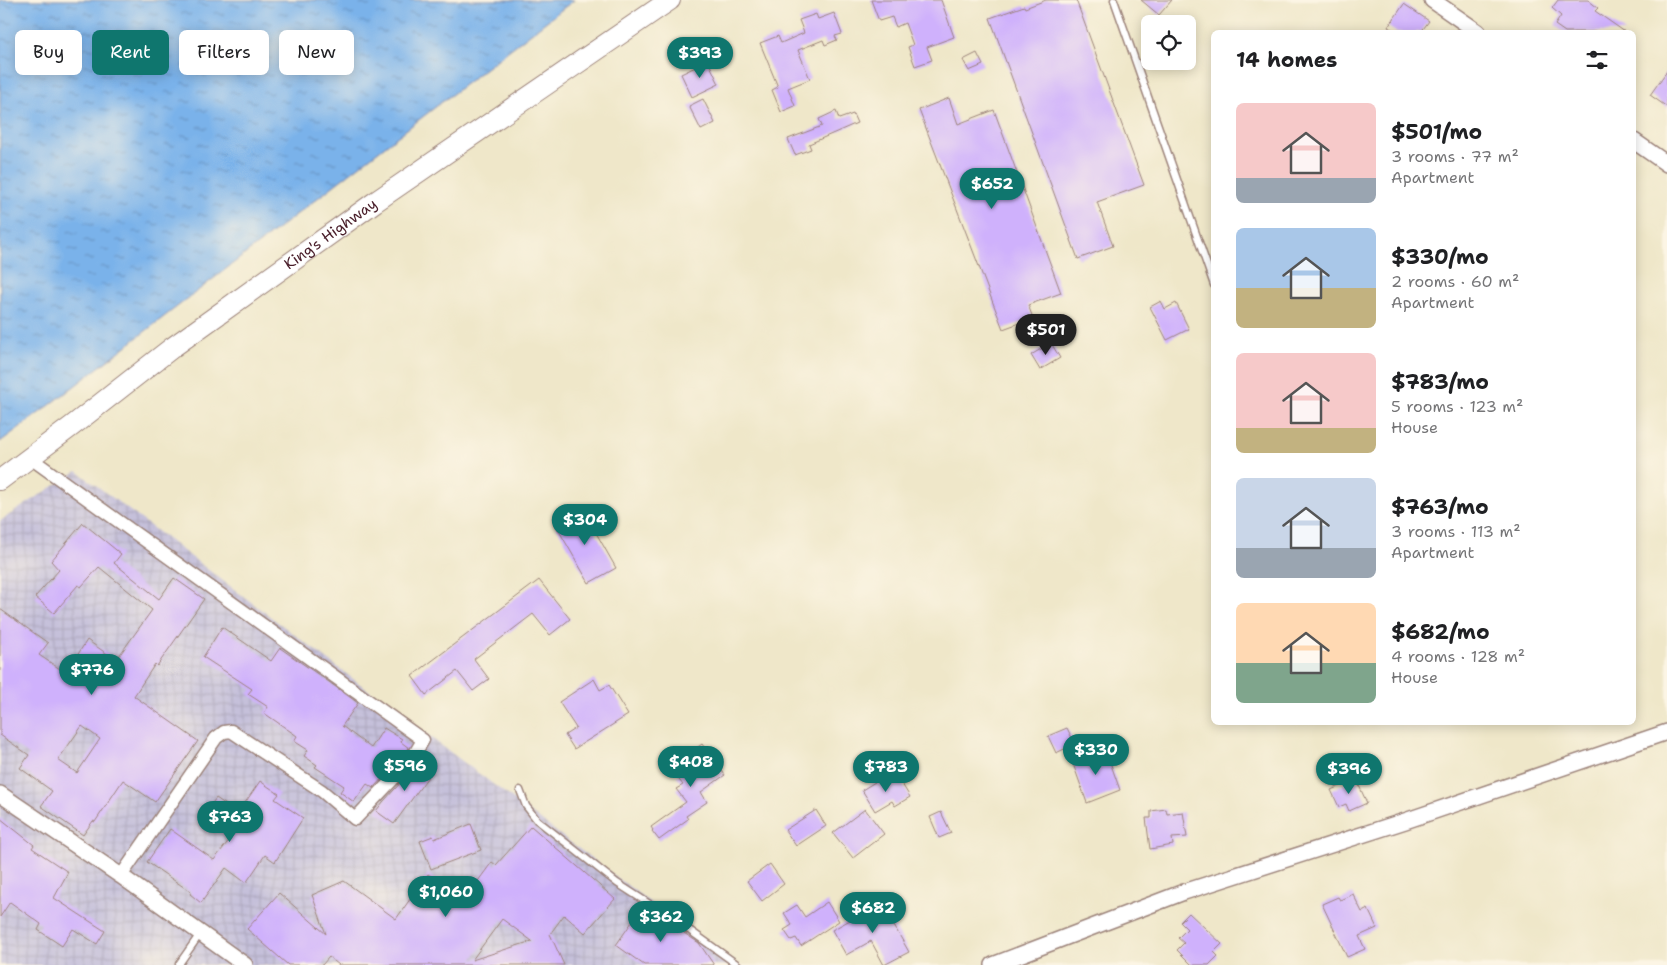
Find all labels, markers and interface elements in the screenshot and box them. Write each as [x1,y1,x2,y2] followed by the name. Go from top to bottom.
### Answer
[1141,15,1196,70] map controls
[1141,15,1196,70] button: locate
[15,30,82,75] chip: Buy
[92,30,169,75] chip: Rent
[179,30,269,75] chip: Filters
[279,30,354,75] chip: New
[670,36,730,79] pin: $393
[678,42,722,63] text: $393
[1236,46,1337,74] text: 14 homes
[1583,46,1611,74] icon: filters
[1391,118,1482,146] text: $501/mo
[1276,123,1336,183] icon: home
[1391,146,1519,167] text: 3 rooms · 77 m²
[1391,167,1474,188] text: Apartment
[962,168,1022,210] pin: $652
[971,173,1013,194] text: $652
[280,194,381,274] street label: King's Highway
[1391,243,1489,271] text: $330/mo
[1276,248,1336,308] icon: home
[1391,271,1519,292] text: 2 rooms · 60 m²
[1391,292,1474,313] text: Apartment
[1016,314,1076,356] pin: $501
[1026,319,1066,340] text: $501
[1391,368,1489,396] text: $783/mo
[1276,373,1336,433] icon: home
[1391,396,1523,417] text: 5 rooms · 123 m²
[1391,417,1438,438] text: House
[1391,493,1489,521] text: $763/mo
[1276,498,1336,558] icon: home
[555,504,615,546] pin: $304
[563,509,607,530] text: $304
[1391,521,1521,542] text: 3 rooms · 113 m²
[1391,542,1474,563] text: Apartment
[1391,618,1490,646] text: $682/mo
[1276,623,1336,683] icon: home
[1391,646,1525,667] text: 4 rooms · 128 m²
[62,654,122,696] pin: $776
[70,659,114,680] text: $776
[1391,667,1438,688] text: House
[1066,734,1126,776] pin: $330
[1074,739,1118,760] text: $330
[661,746,721,788] pin: $408
[375,750,435,792] pin: $596
[856,750,916,793] pin: $783
[669,751,713,772] text: $408
[1319,752,1379,795] pin: $396
[383,755,427,776] text: $596
[864,756,908,777] text: $783
[1327,758,1371,779] text: $396
[200,800,260,843] pin: $763
[208,806,252,827] text: $763
[405,876,487,918] pin: $1,060
[419,881,473,902] text: $1,060
[843,892,903,934] pin: $682
[851,897,895,918] text: $682
[631,900,691,943] pin: $362
[639,906,683,927] text: $362

